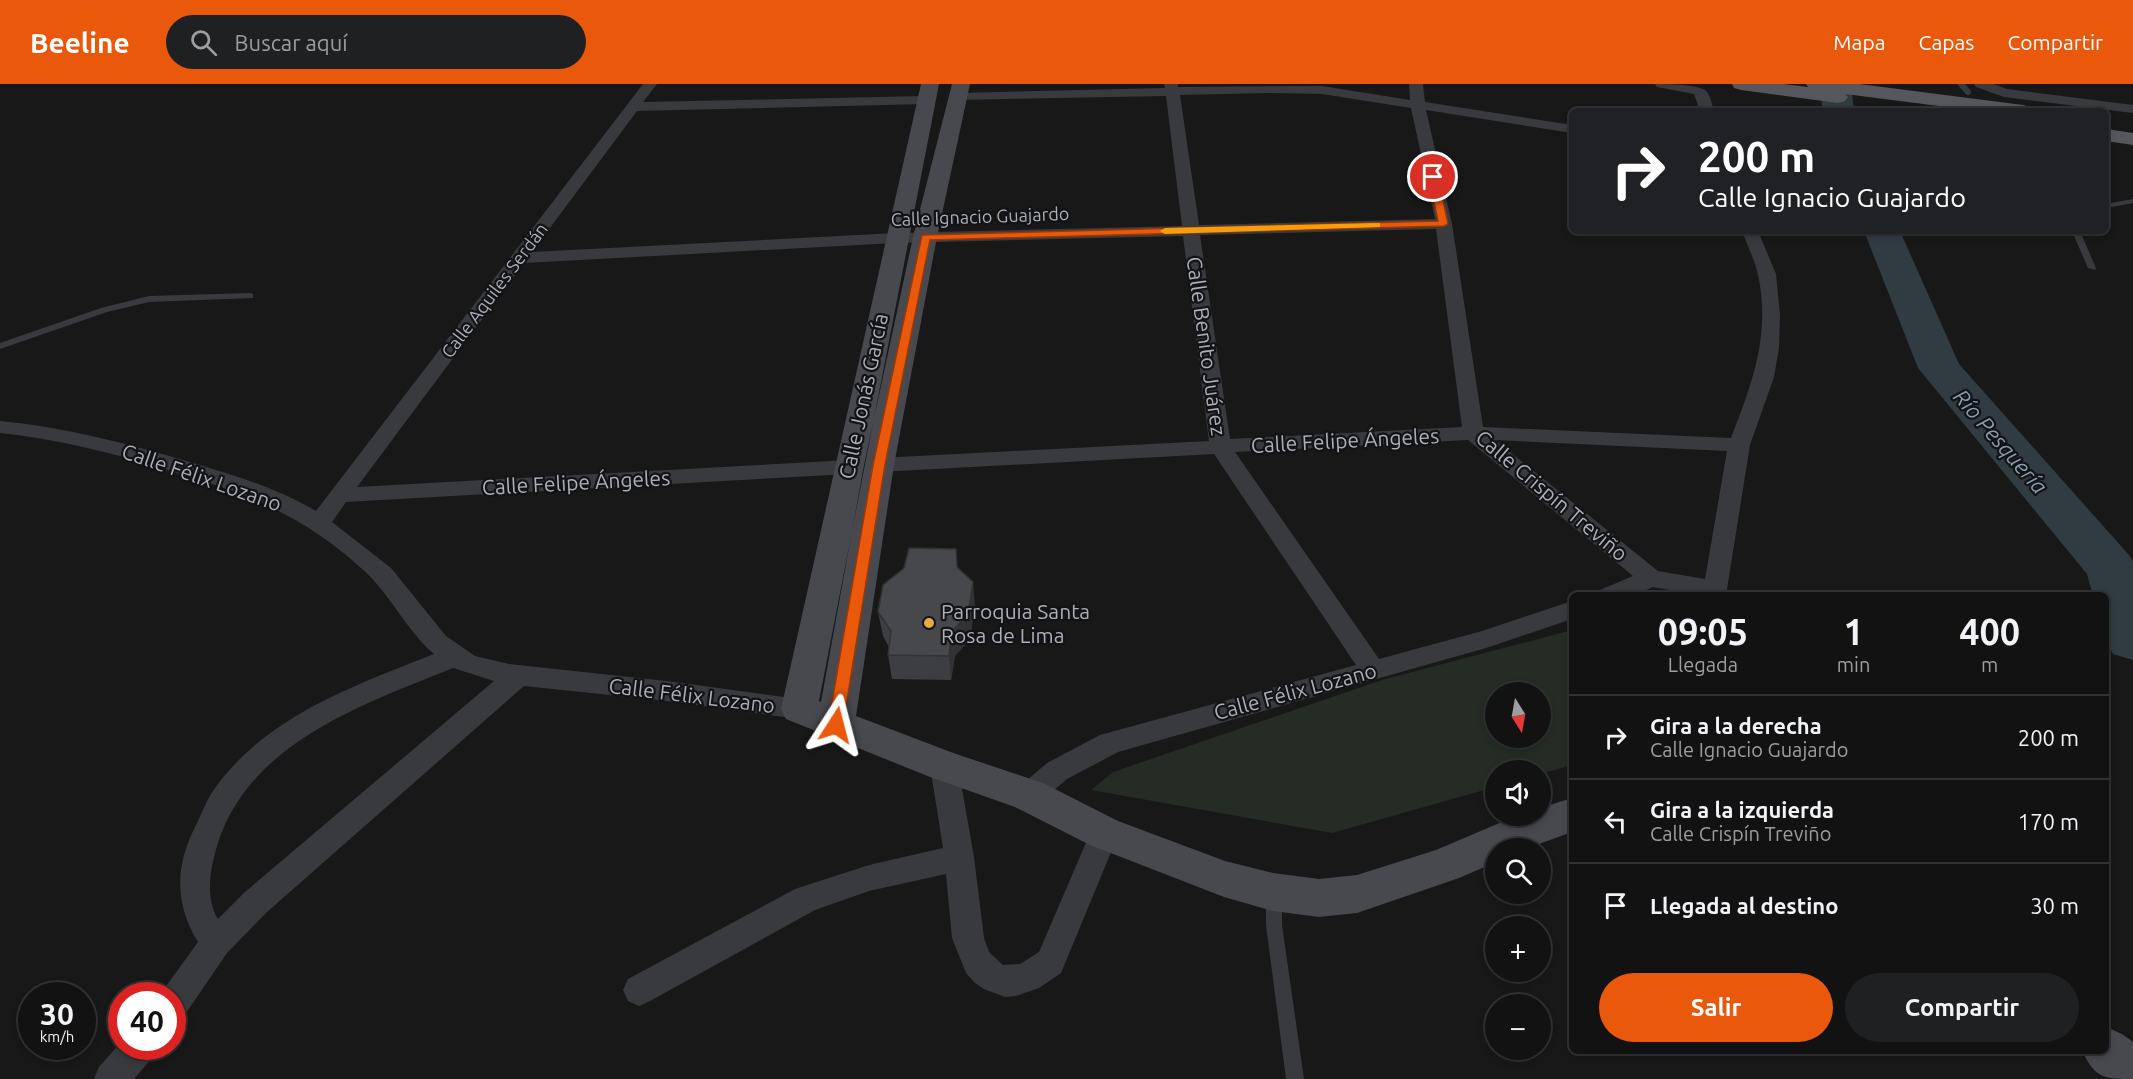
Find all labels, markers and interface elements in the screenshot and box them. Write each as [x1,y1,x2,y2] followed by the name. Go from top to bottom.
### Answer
[166,15,586,69] search box
[187,26,220,59] icon: search
[30,27,130,58] text: Beeline
[235,30,348,55] text: Buscar aquí
[1833,30,1885,54] text: Mapa
[1918,30,1974,54] text: Capas
[2007,30,2103,54] text: Compartir
[1599,132,1677,210] icon: right
[1698,133,1815,180] text: 200 m
[1407,151,1458,202] pin
[1416,160,1449,193] icon: arrive
[1698,182,1966,212] text: Calle Ignacio Guajardo
[890,203,1070,229] street label: Calle Ignacio Guajardo
[437,219,551,361] street label: Calle Aquiles Serdán
[1183,255,1231,437] street label: Calle Benito Juárez
[834,311,892,481] street label: Calle Jonás García
[1949,384,2053,498] water label: Río Pesquería
[1250,423,1440,457] street label: Calle Felipe Ángeles
[1471,425,1633,565] street label: Calle Crispín Treviño
[119,438,285,516] street label: Calle Félix Lozano
[481,465,671,499] street label: Calle Felipe Ángeles
[941,599,1090,647] place label: Parroquia Santa Rosa de Lima
[1658,611,1748,652] text: 09:05
[1843,611,1864,652] text: 1
[1959,611,2020,652] text: 400
[922,616,936,630] marker: Parroquia Santa Rosa de Lima
[1668,653,1738,676] text: Llegada
[1837,653,1870,676] text: min
[1981,653,1998,676] text: m
[1211,658,1379,724] street label: Calle Félix Lozano
[608,673,776,717] street label: Calle Félix Lozano
[1485,682,1551,748] north arrow
[1485,682,1551,1060] map controls
[804,693,868,757] position arrow
[1650,713,1822,738] text: Gira a la derecha
[1599,721,1632,754] icon: right
[2018,725,2079,750] text: 200 m
[1650,738,1848,761] text: Calle Ignacio Guajardo
[1485,760,1551,826] button: sound
[1650,797,1834,822] text: Gira a la izquierda
[1599,805,1632,838] icon: left
[2018,809,2079,834] text: 170 m
[1650,822,1831,845] text: Calle Crispín Treviño
[1485,838,1551,904] button: search
[1599,889,1632,922] icon: arrive
[1650,893,1838,918] text: Llegada al destino
[2030,893,2079,918] text: 30 m
[1485,916,1551,982] button: +
[1599,973,1833,1042] button: Salir
[1845,973,2079,1042] button: Compartir
[108,982,186,1060] speed limit sign: 40
[1485,994,1551,1060] button: −
[40,997,74,1031] text: 30
[40,1028,74,1045] text: km/h

